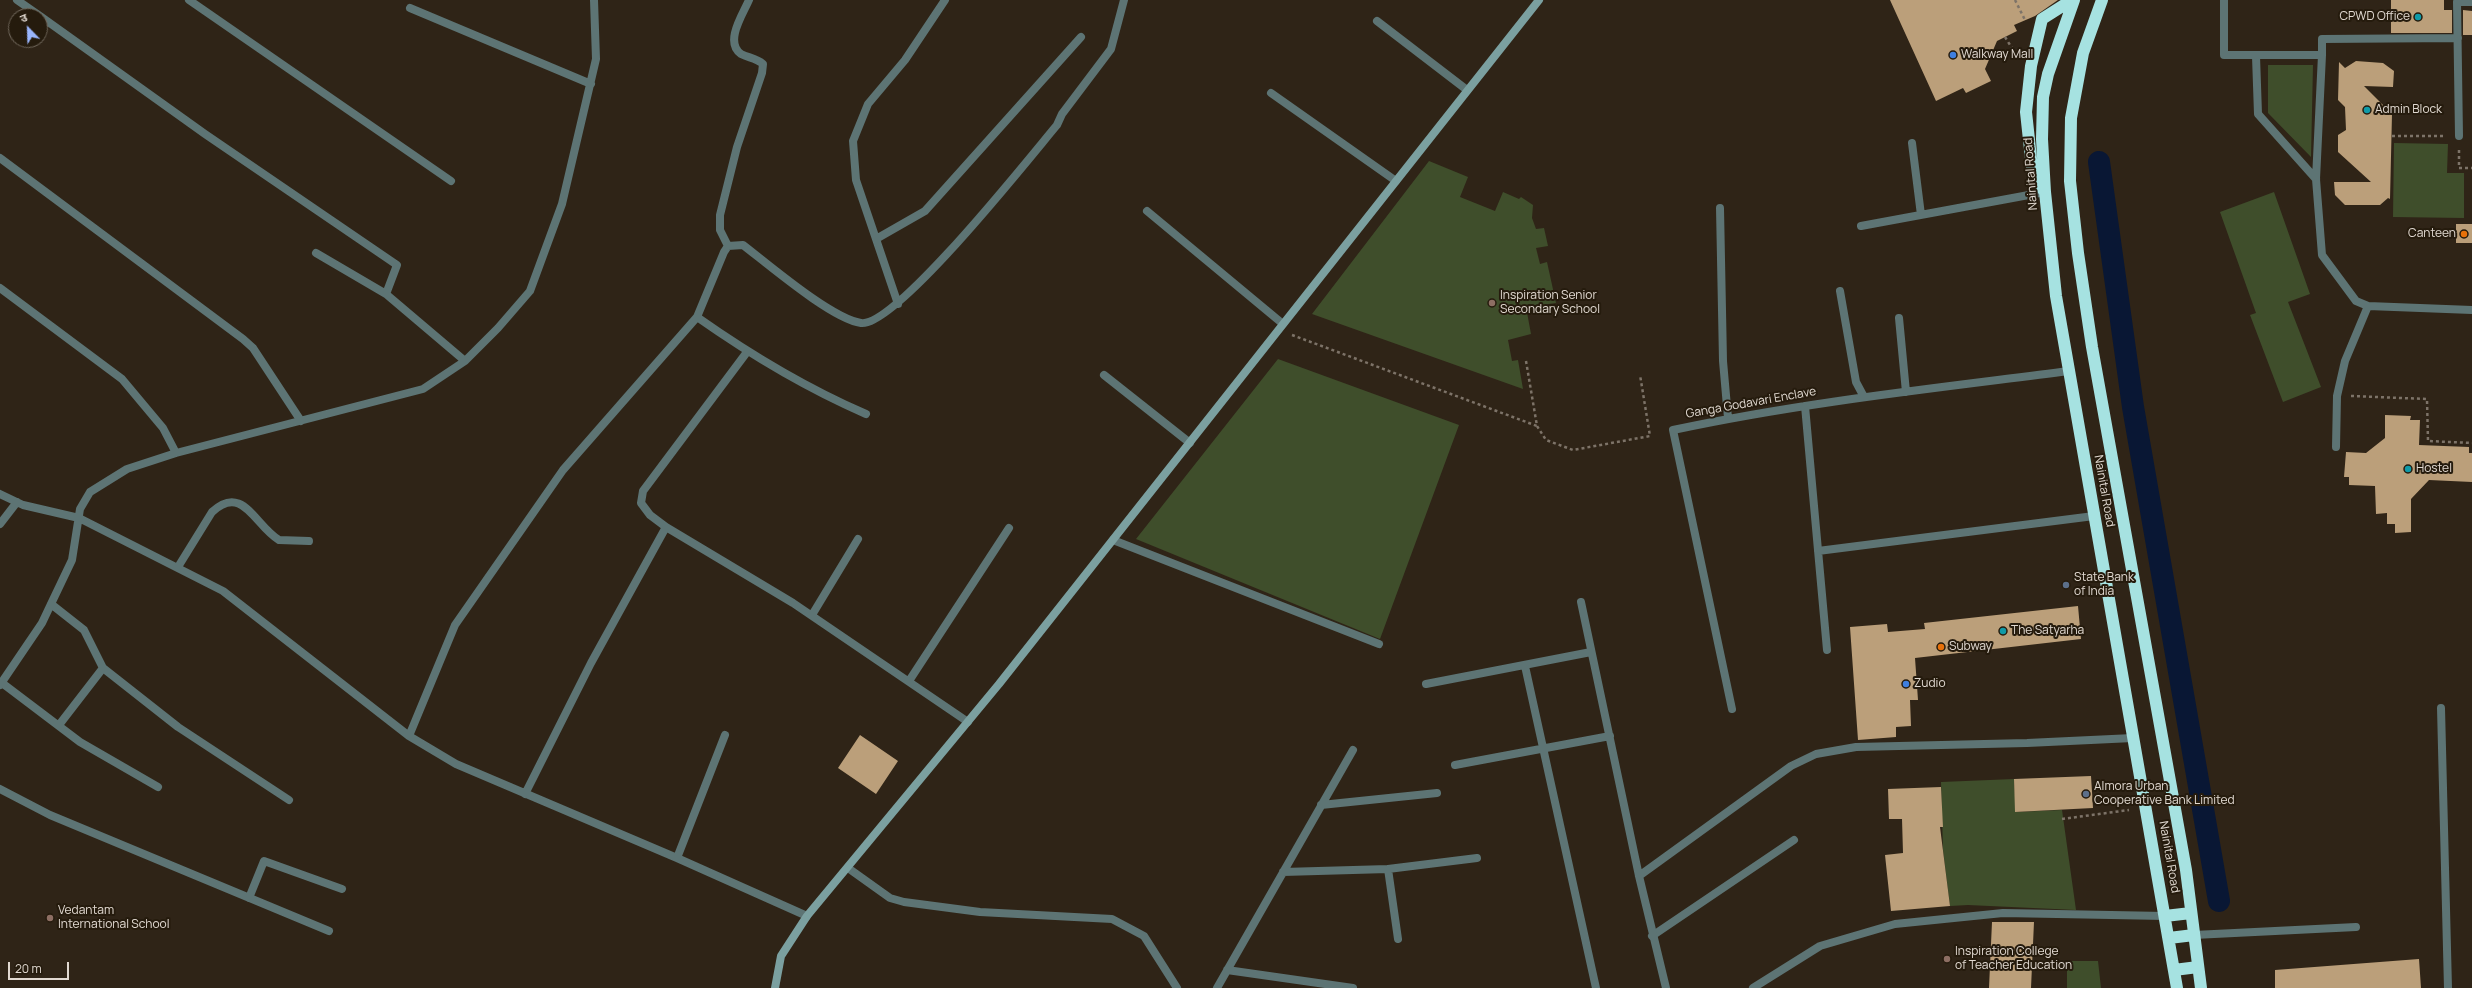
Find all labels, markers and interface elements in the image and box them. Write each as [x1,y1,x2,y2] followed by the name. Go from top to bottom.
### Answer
[8,8,48,48] north arrow
[18,9,29,26] text: उ
[2339,10,2410,24] place label: CPWD Office
[2413,12,2423,22] marker: CPWD Office
[1961,48,2033,62] place label: Walkway Mall
[1948,50,1958,60] marker: Walkway Mall
[2375,103,2442,117] place label: Admin Block
[2362,105,2372,115] marker: Admin Block
[2021,137,2041,211] street label: Nainital Road
[2408,227,2456,241] place label: Canteen
[2459,229,2469,239] marker: Canteen
[1500,289,1600,317] place label: Inspiration Senior Secondary School
[1487,298,1497,308] marker: Inspiration Senior Secondary School
[1685,384,1817,422] street label: Ganga Godavari Enclave
[2091,454,2117,528] street label: Nainital Road
[2416,462,2452,476] place label: Hostel
[2403,464,2413,474] marker: Hostel
[2074,571,2134,599] place label: State Bank of India
[2061,580,2071,590] marker: State Bank of India
[2011,624,2084,638] place label: The Satyarha
[1998,626,2008,636] marker: The Satyarha
[1949,640,1992,654] place label: Subway
[1936,642,1946,652] marker: Subway
[1914,677,1946,691] place label: Zudio
[1901,679,1911,689] marker: Zudio
[2094,780,2235,808] place label: Almora Urban Cooperative Bank Limited
[2081,789,2091,799] marker: Almora Urban Cooperative Bank Limited
[2156,820,2182,894] street label: Nainital Road
[58,904,169,932] place label: Vedantam International School
[45,913,55,923] marker: Vedantam International School
[1955,945,2072,973] place label: Inspiration College of Teacher Education
[10,954,71,980] scale bar
[1942,954,1952,964] marker: Inspiration College of Teacher Education
[15,960,42,977] text: 20 m

